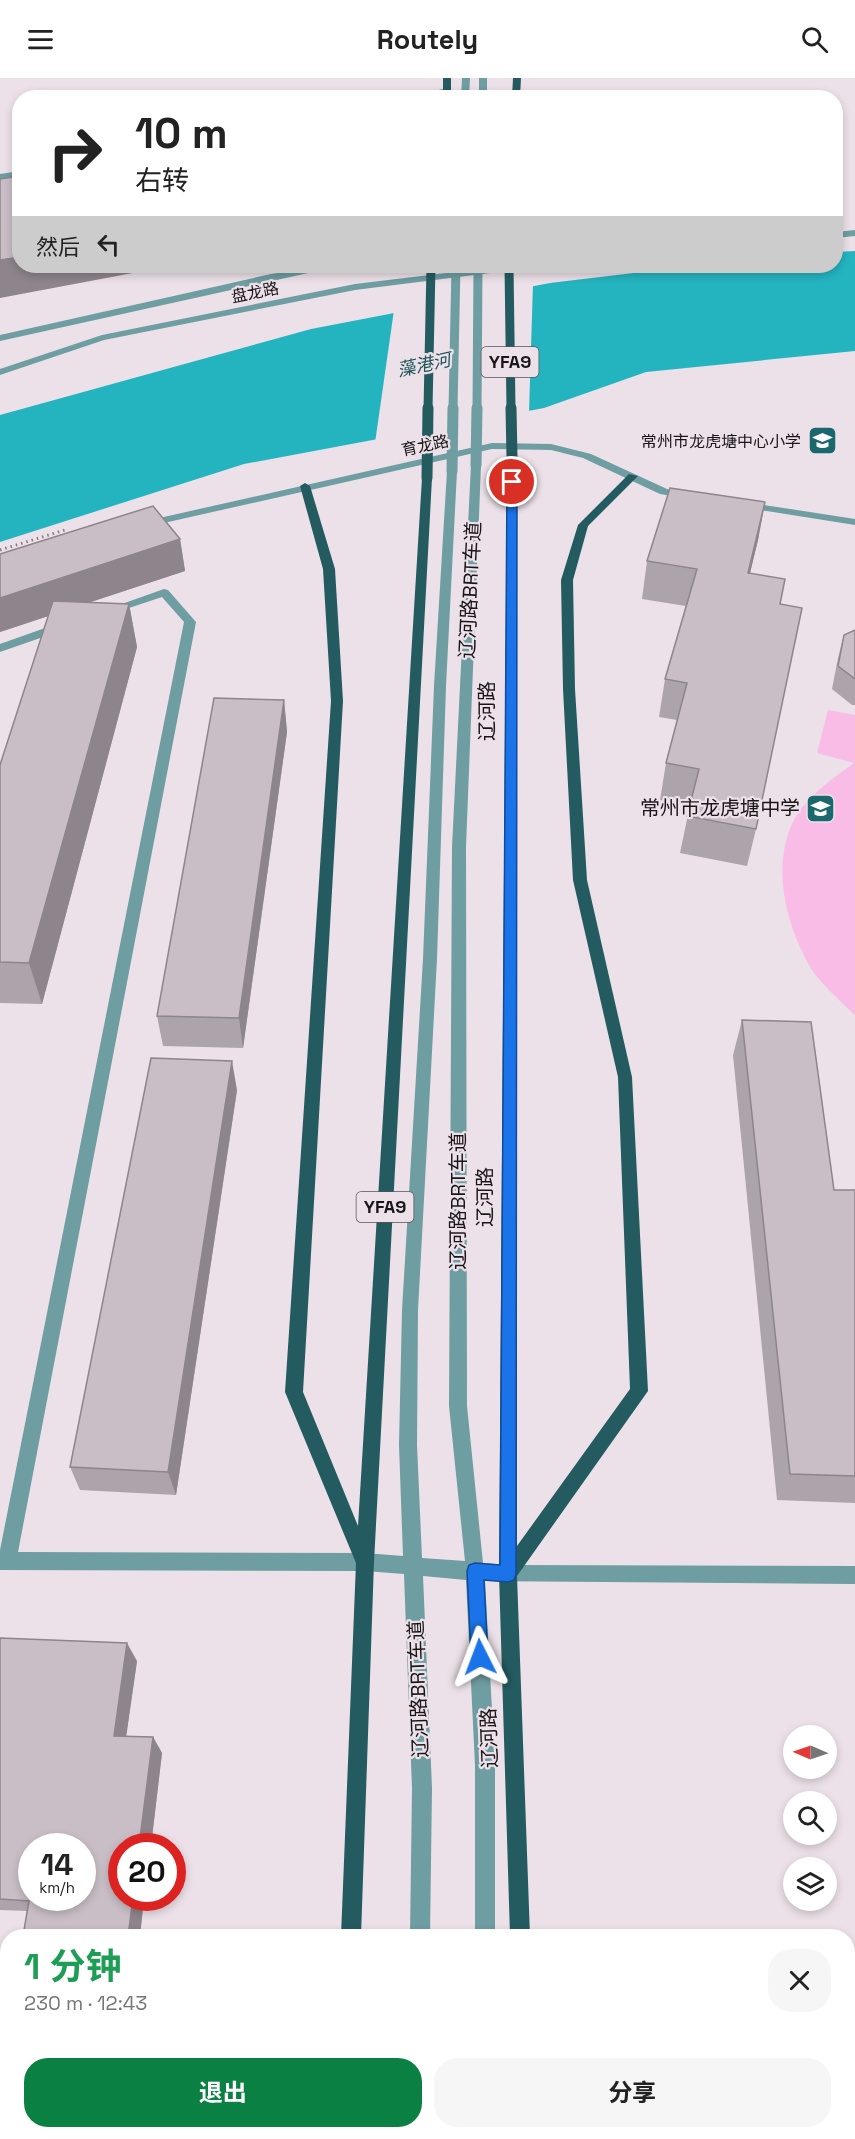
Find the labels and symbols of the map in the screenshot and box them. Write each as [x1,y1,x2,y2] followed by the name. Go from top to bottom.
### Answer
[230,278,281,307] street label: 盘龙路
[395,347,456,381] water label: 藻港河
[482,347,538,377] road number: YFA9
[806,425,838,457] school or university icon: 常州市龙虎塘中心小学
[399,430,451,461] street label: 育龙路
[641,431,801,452] place label: 常州市龙虎塘中心小学
[486,456,537,507] pin
[453,521,487,659] street label: 辽河路BRT车道
[474,681,500,741] street label: 辽河路
[805,792,837,824] school or university icon: 常州市龙虎塘中学
[640,795,800,821] place label: 常州市龙虎塘中学
[445,1132,471,1270] street label: 辽河路BRT车道
[472,1167,498,1227] street label: 辽河路
[356,1192,414,1222] road number: YFA9
[403,1620,433,1758] street label: 辽河路BRT车道
[448,1625,512,1689] position arrow
[475,1708,503,1768] street label: 辽河路
[783,1725,837,1779] north arrow
[108,1833,186,1911] speed limit sign: 20

